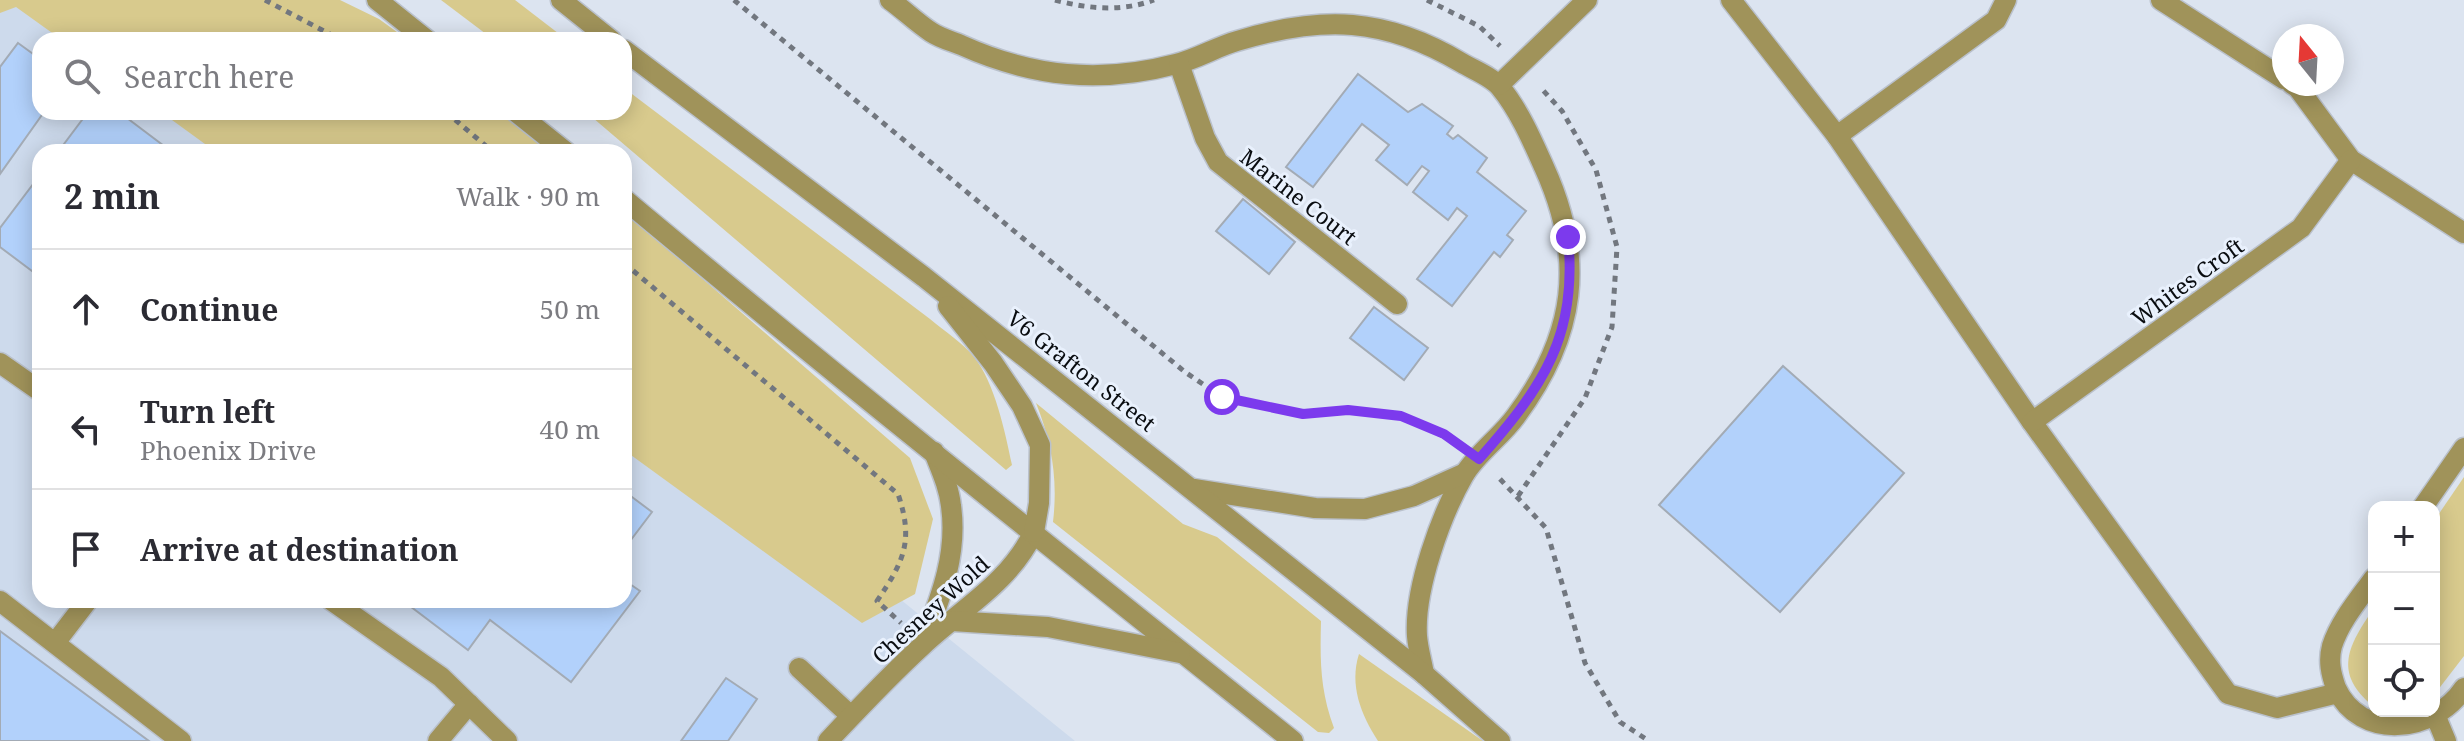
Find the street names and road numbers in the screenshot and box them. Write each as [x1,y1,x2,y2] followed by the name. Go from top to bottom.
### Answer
[1234,141,1364,251] street label: Marine Court
[2125,230,2249,332] street label: Whites Croft
[1002,303,1163,438] street label: V6 Grafton Street
[865,548,995,670] street label: Chesney Wold

